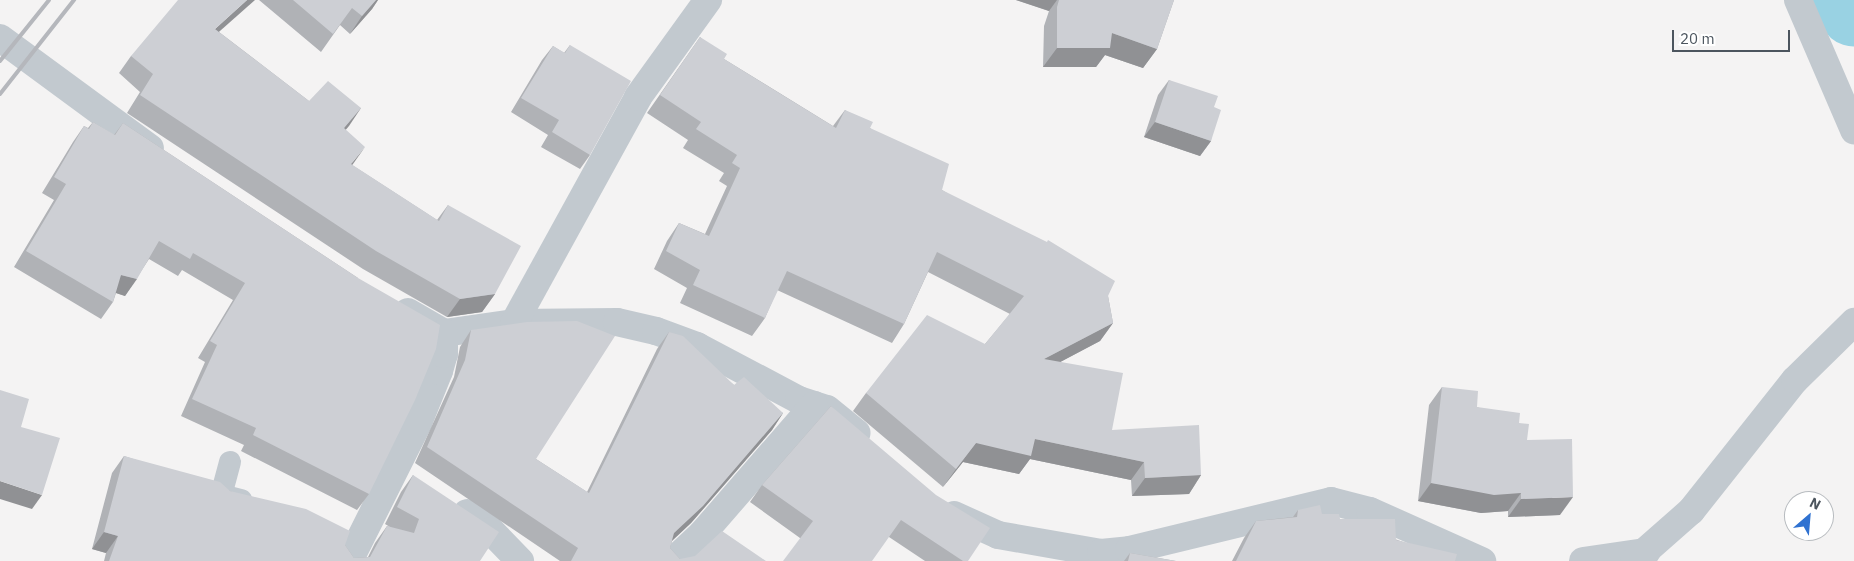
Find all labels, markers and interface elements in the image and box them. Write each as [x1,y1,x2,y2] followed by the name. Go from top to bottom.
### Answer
[1674,20,1792,52] scale bar
[1680,29,1715,48] text: 20 m
[1784,491,1834,541] north arrow
[1807,493,1824,514] text: N

